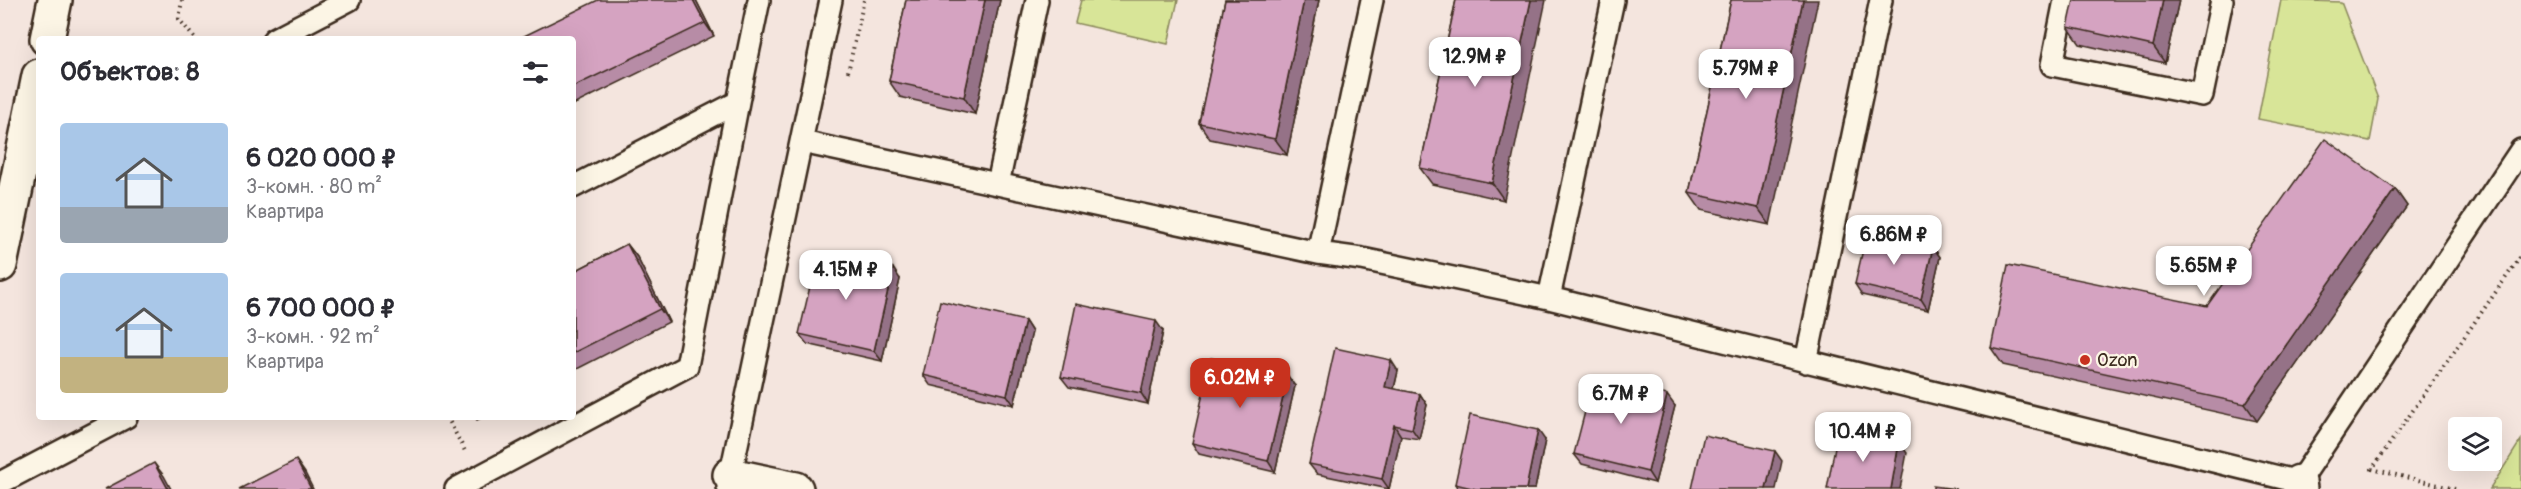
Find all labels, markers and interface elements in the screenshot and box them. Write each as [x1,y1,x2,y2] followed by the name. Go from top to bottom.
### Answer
[1420,37,1530,88] pin: 12.9M ₽
[1443,44,1507,69] text: 12.9M ₽
[1691,49,1801,100] pin: 5.79M ₽
[60,56,199,88] text: Объектов: 8
[519,56,552,89] icon: filters
[1713,56,1779,81] text: 5.79M ₽
[246,142,397,174] text: 6 020 000 ₽
[108,147,180,219] icon: home
[246,174,382,199] text: 3-комн. · 80 m²
[246,199,324,224] text: Квартира
[1839,215,1949,266] pin: 6.86M ₽
[1860,222,1928,247] text: 6.86M ₽
[2149,246,2259,297] pin: 5.65M ₽
[791,250,901,301] pin: 4.15M ₽
[2170,253,2238,278] text: 5.65M ₽
[813,257,879,282] text: 4.15M ₽
[246,292,396,324] text: 6 700 000 ₽
[108,297,180,369] icon: home
[246,324,380,349] text: 3-комн. · 92 m²
[246,349,324,374] text: Квартира
[2097,349,2137,372] place label: Ozon
[2078,353,2092,367] marker: Ozon
[1185,358,1295,409] pin: 6.02M ₽
[1204,365,1276,390] text: 6.02M ₽
[1572,374,1670,425] pin: 6.7M ₽
[1592,381,1650,406] text: 6.7M ₽
[1808,412,1918,463] pin: 10.4M ₽
[2448,417,2502,471] map controls
[2448,417,2502,471] button: layers
[1829,419,1897,444] text: 10.4M ₽

